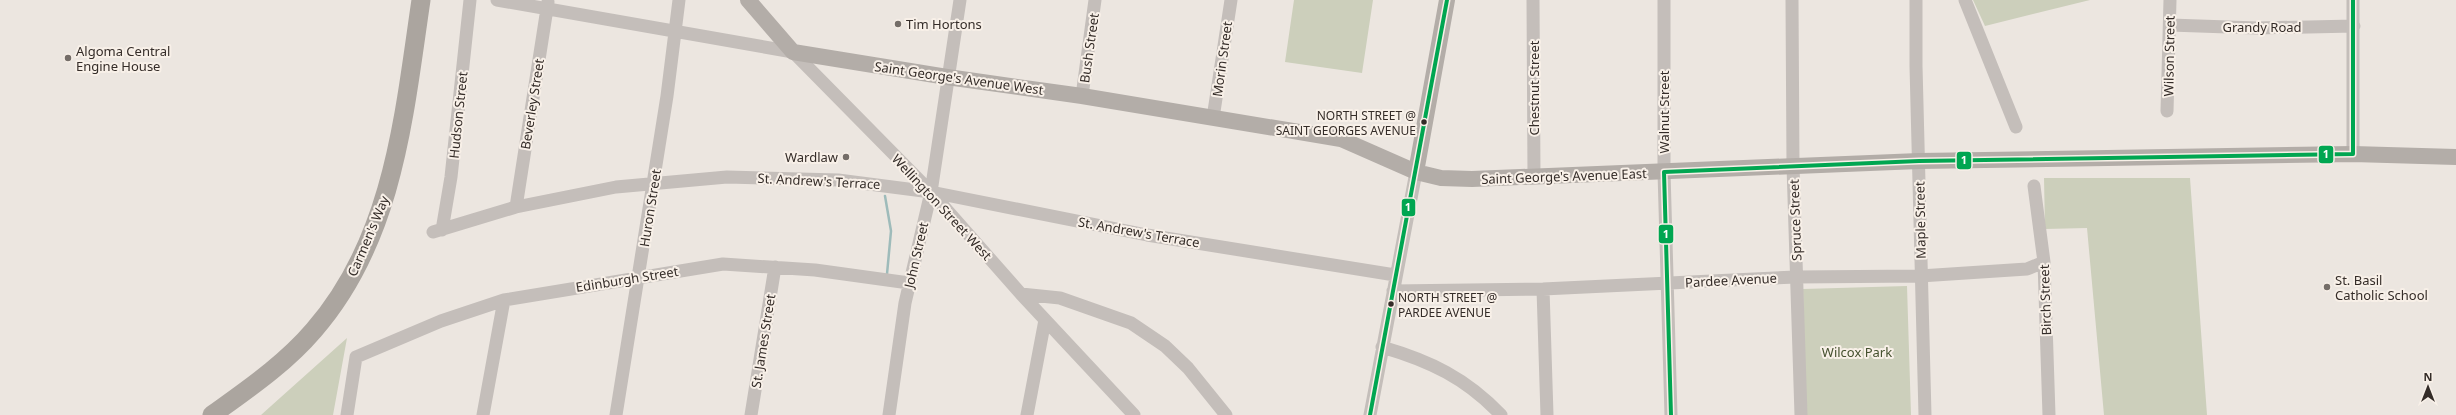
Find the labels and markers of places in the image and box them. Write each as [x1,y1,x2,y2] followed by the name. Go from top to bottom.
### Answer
[906,15,982,33] place label: Tim Hortons
[893,19,903,29] marker: Tim Hortons
[76,42,170,75] place label: Algoma Central Engine House
[63,53,73,63] marker: Algoma Central Engine House
[1276,107,1416,139] place label: NORTH STREET @ SAINT GEORGES AVENUE
[1419,117,1429,127] marker: NORTH STREET @ SAINT GEORGES AVENUE
[785,148,839,166] place label: Wardlaw
[841,152,851,162] marker: Wardlaw
[2335,271,2428,304] place label: St. Basil Catholic School
[2322,282,2332,292] marker: St. Basil Catholic School
[1398,289,1498,321] place label: NORTH STREET @ PARDEE AVENUE
[1386,299,1396,309] marker: NORTH STREET @ PARDEE AVENUE

